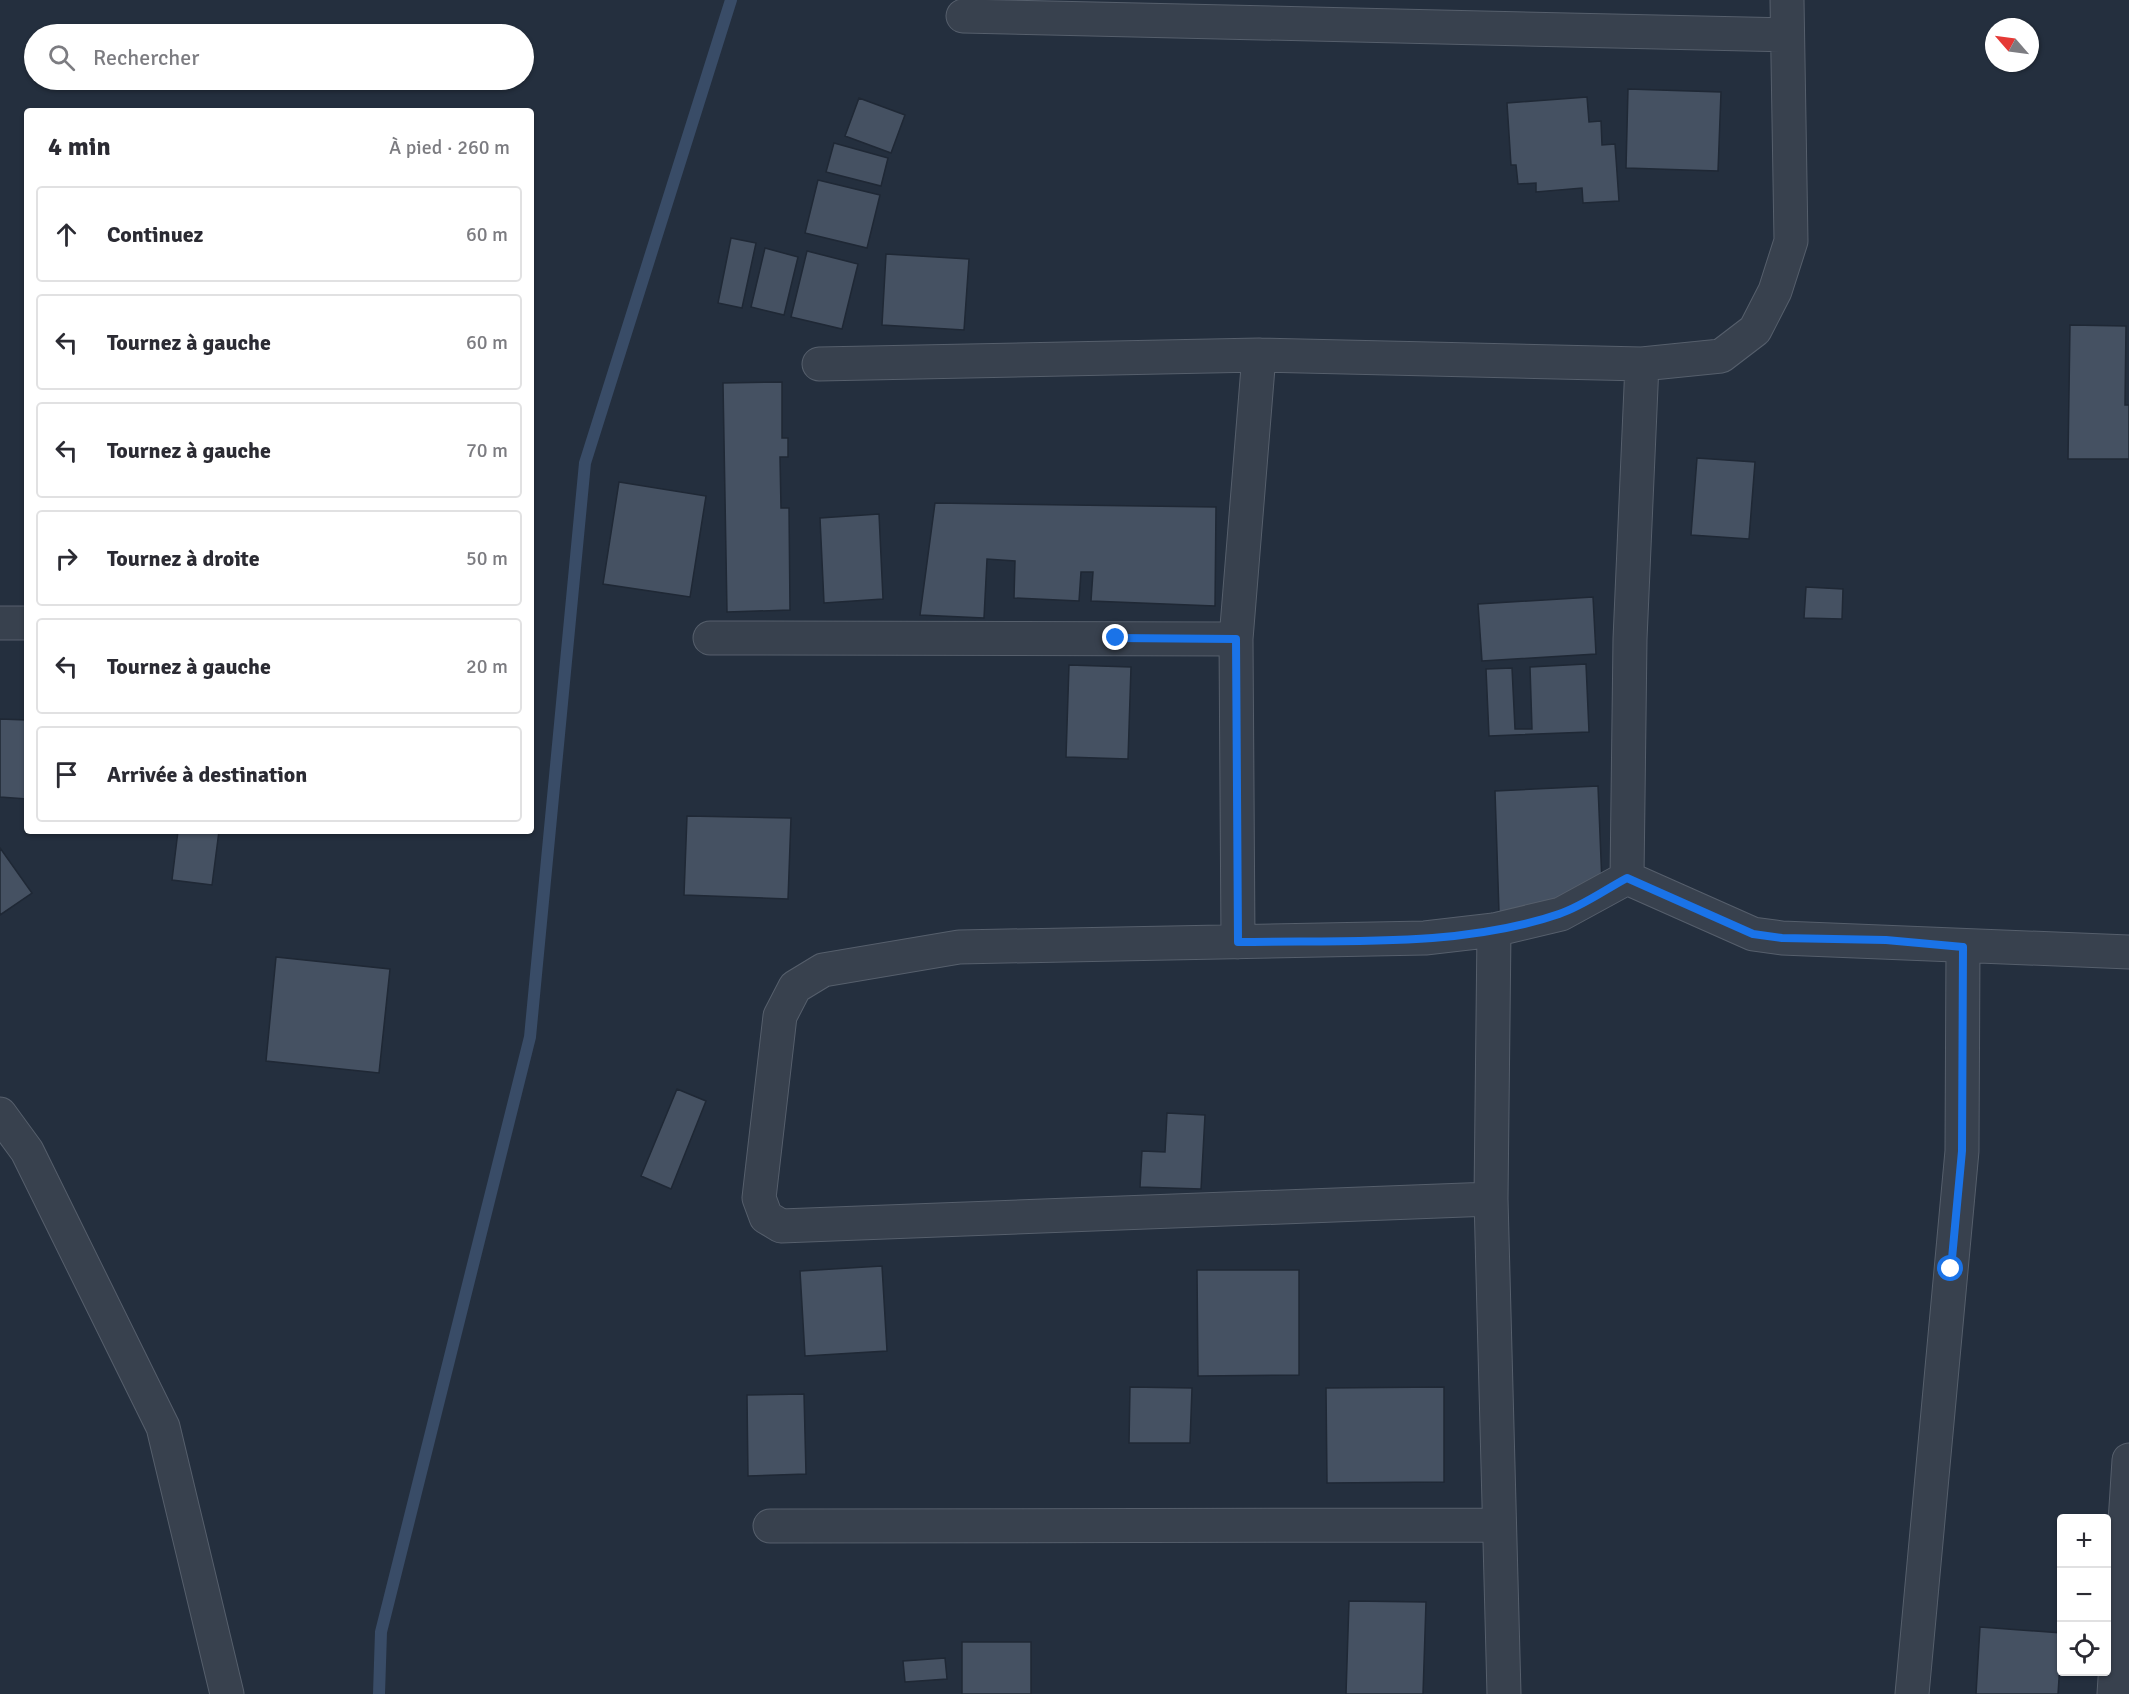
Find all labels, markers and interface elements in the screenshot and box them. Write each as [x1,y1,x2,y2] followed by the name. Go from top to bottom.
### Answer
[1985,18,2039,72] north arrow
[24,24,534,90] search box
[45,41,78,74] icon: search
[93,44,199,71] text: Rechercher
[48,131,111,163] text: 4 min
[389,135,510,160] text: À pied · 260 m
[50,218,83,251] icon: ahead
[107,221,203,248] text: Continuez
[466,222,508,247] text: 60 m
[50,326,83,359] icon: left
[107,329,271,356] text: Tournez à gauche
[466,330,508,355] text: 60 m
[50,434,83,467] icon: left
[107,437,271,464] text: Tournez à gauche
[466,438,508,463] text: 70 m
[50,542,83,575] icon: right
[107,545,260,572] text: Tournez à droite
[466,546,508,571] text: 50 m
[1102,624,1128,650] route end
[50,650,83,683] icon: left
[107,653,271,680] text: Tournez à gauche
[466,654,508,679] text: 20 m
[50,758,83,791] icon: arrive
[107,761,307,788] text: Arrivée à destination
[1937,1255,1963,1281] route start
[2057,1514,2111,1676] map controls
[2057,1514,2111,1568] button: +
[2057,1568,2111,1622] button: −
[2057,1622,2111,1676] button: locate

